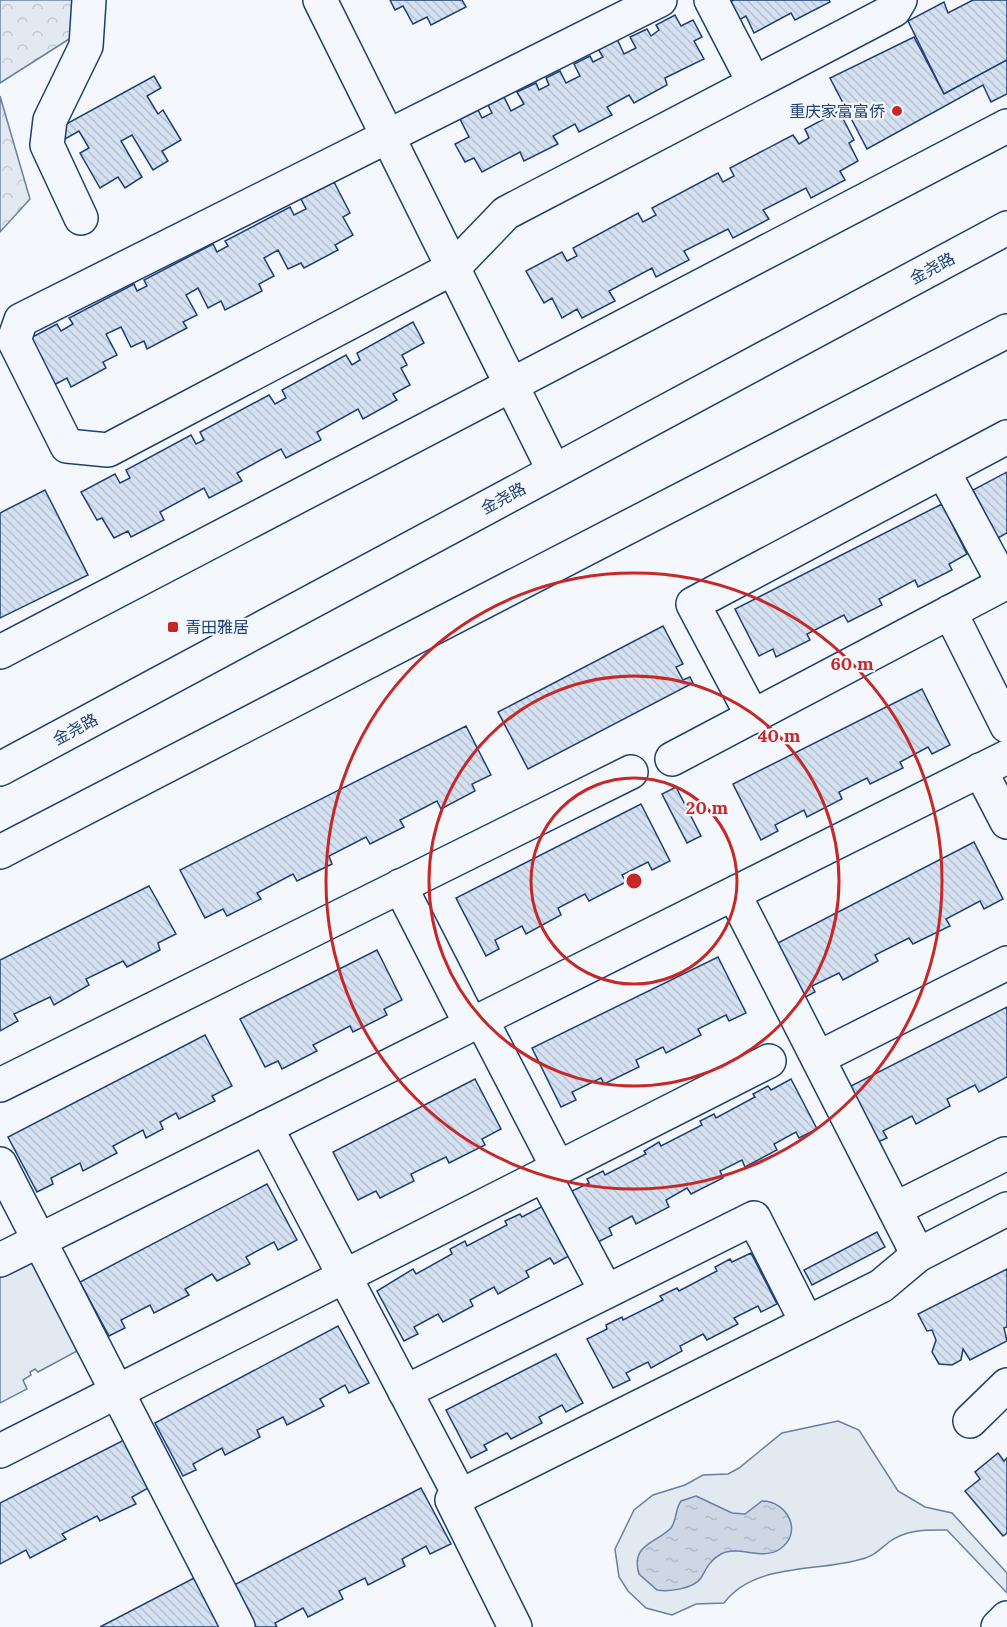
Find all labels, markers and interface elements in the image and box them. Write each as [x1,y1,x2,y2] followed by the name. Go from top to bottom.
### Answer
[789,101,885,121] place label: 重庆家富富侨
[890,104,904,118] marker: 重庆家富富侨
[906,248,958,288] street label: 金尧路
[477,478,529,518] street label: 金尧路
[185,617,249,637] place label: 青田雅居
[166,620,180,634] marker: 青田雅居
[830,652,874,675] text: 60 m
[49,709,101,749] street label: 金尧路
[758,724,801,747] text: 40 m
[686,796,729,819] text: 20 m
[624,871,644,891] centre of rings

